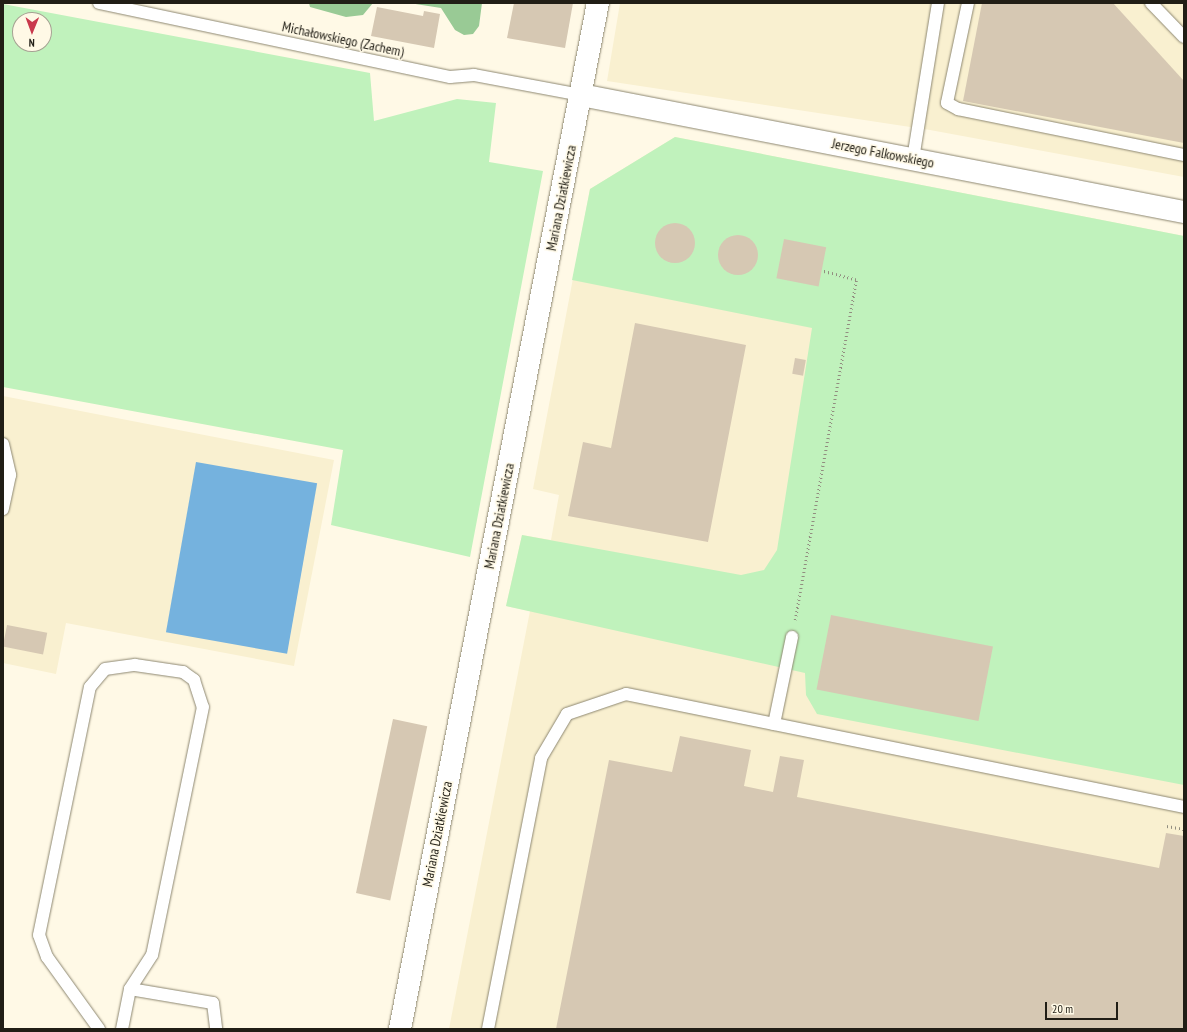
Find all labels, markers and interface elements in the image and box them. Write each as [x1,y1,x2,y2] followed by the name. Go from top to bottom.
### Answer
[12,12,52,52] north arrow
[281,18,405,60] street label: Michałowskiego (Zachem)
[29,36,35,50] text: N
[831,135,935,171] street label: Jerzego Falkowskiego
[543,144,579,252] street label: Mariana Dziatkiewicza
[481,462,517,570] street label: Mariana Dziatkiewicza
[419,780,455,888] street label: Mariana Dziatkiewicza
[1047,994,1120,1020] scale bar
[1052,1001,1073,1016] text: 20 m

